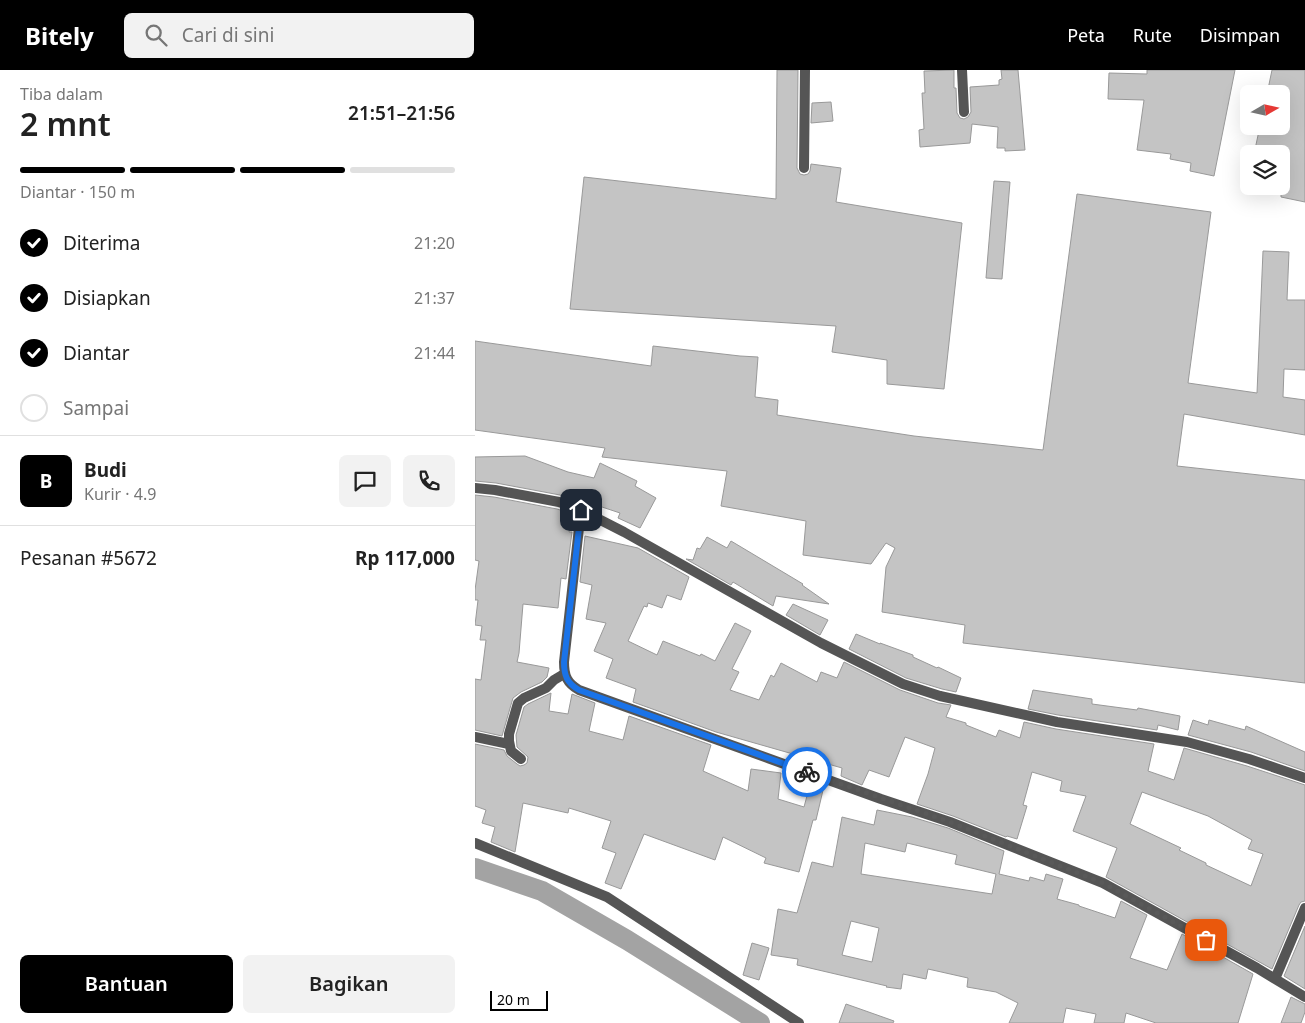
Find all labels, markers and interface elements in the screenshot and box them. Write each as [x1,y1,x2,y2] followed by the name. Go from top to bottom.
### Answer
[124,13,474,58] search box
[25,19,94,52] text: Bitely
[142,21,170,49] icon: search
[182,22,274,48] text: Cari di sini
[1067,23,1105,47] text: Peta
[1133,23,1172,47] text: Rute
[1200,23,1280,47] text: Disimpan
[20,83,103,105] text: Tiba dalam
[1240,85,1290,135] north arrow
[1240,85,1290,195] map controls
[348,100,455,126] text: 21:51–21:56
[20,102,111,145] text: 2 mnt
[1240,145,1290,195] button: layers
[20,181,135,203] text: Diantar · 150 m
[20,229,48,257] icon: check
[63,230,141,256] text: Diterima
[414,232,455,254] text: 21:20
[20,284,48,312] icon: check
[63,285,151,311] text: Disiapkan
[414,287,455,309] text: 21:37
[20,339,48,367] icon: check
[63,340,130,366] text: Diantar
[414,342,455,364] text: 21:44
[63,395,129,421] text: Sampai
[339,455,391,507] button: chat
[403,455,455,507] button: phone
[84,457,127,483] text: Budi
[40,468,52,494] text: B
[84,483,156,505] text: Kurir · 4.9
[560,489,602,531] pin
[567,496,595,524] icon: home
[20,545,157,571] text: Pesanan #5672
[355,545,455,571] text: Rp 117,000
[782,747,832,797] courier
[793,758,821,786] icon: bike
[1185,919,1227,961] pin
[1192,926,1220,954] icon: bag
[20,955,233,1013] button: Bantuan
[243,955,455,1013] button: Bagikan
[490,988,547,1011] scale bar
[497,990,530,1009] text: 20 m

